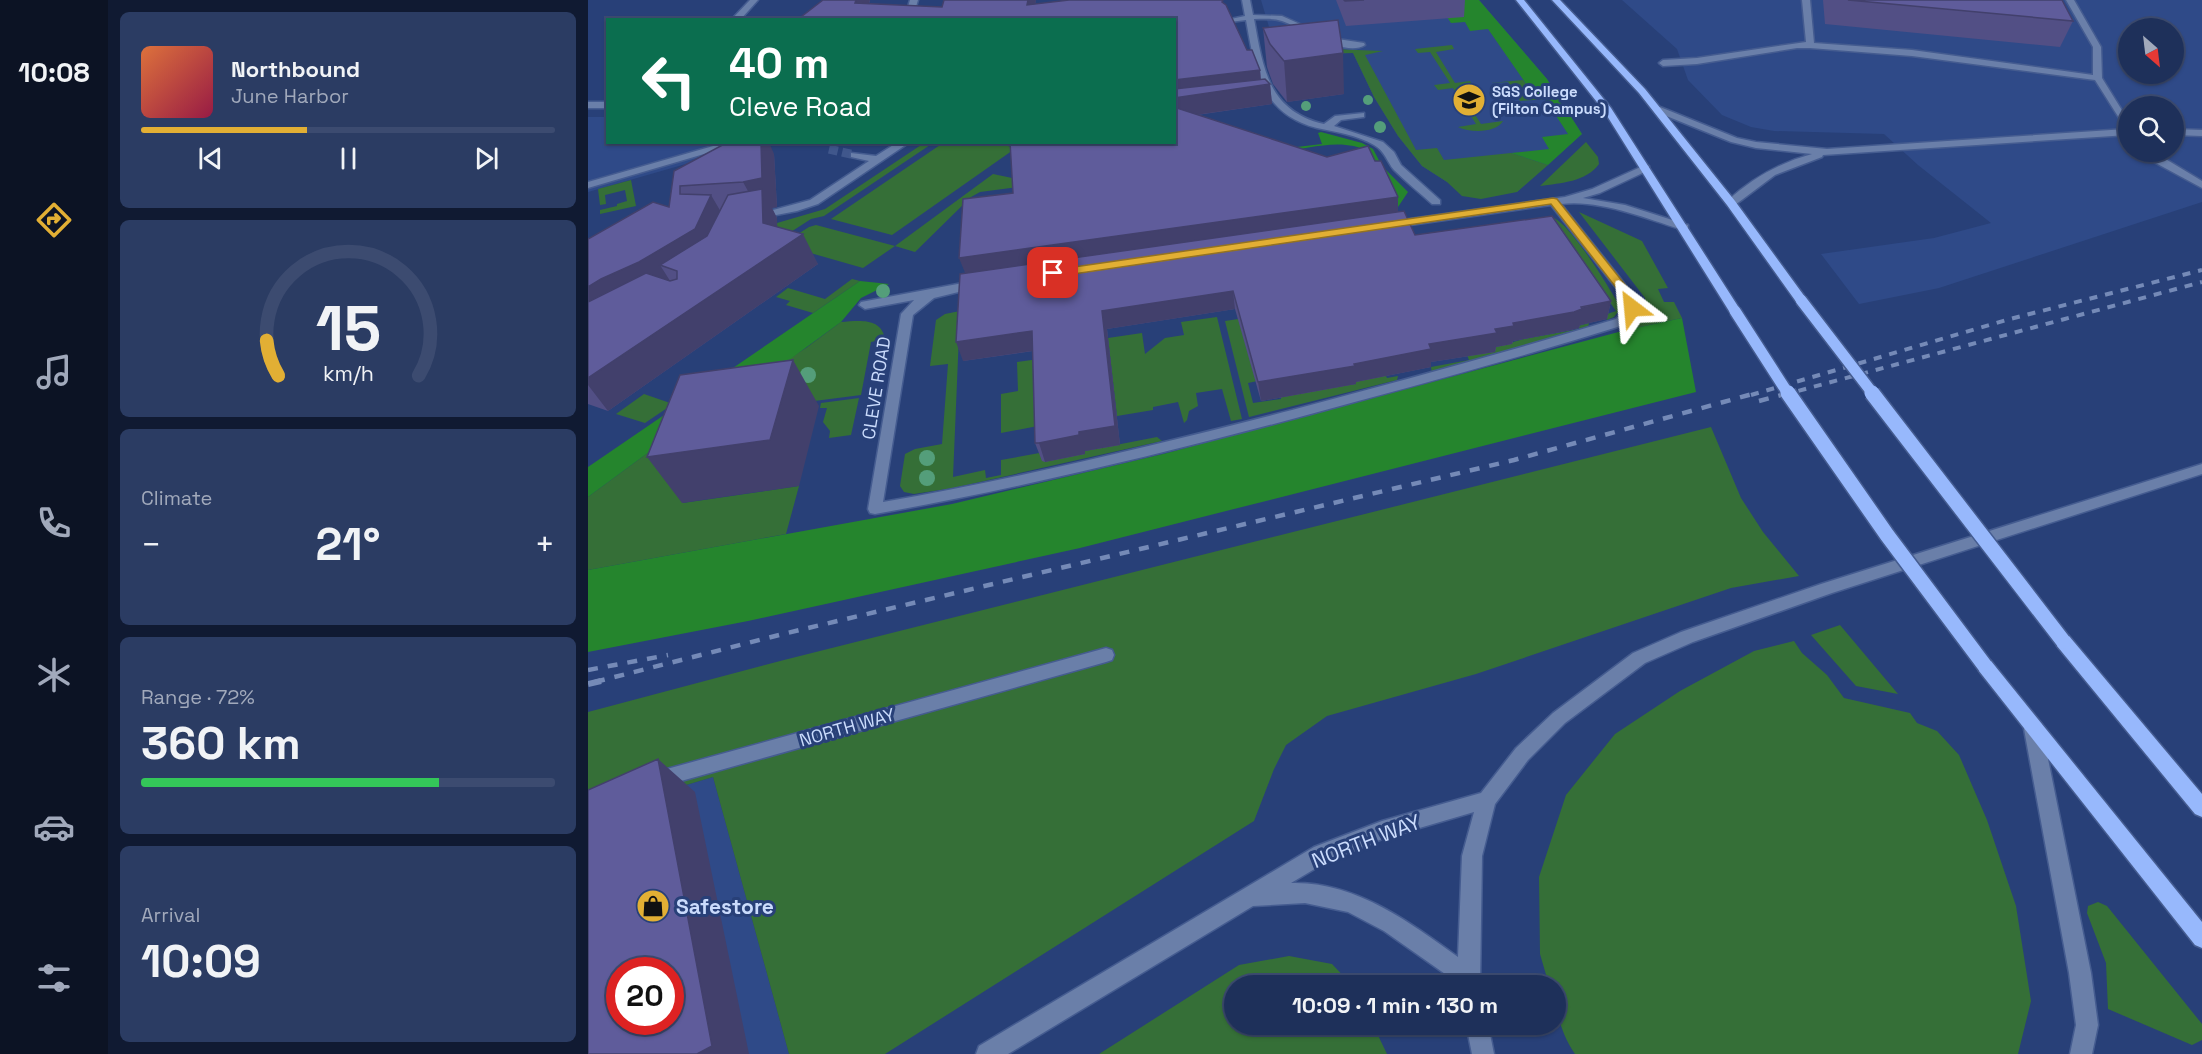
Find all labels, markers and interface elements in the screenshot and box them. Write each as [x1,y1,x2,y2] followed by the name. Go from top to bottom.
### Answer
[2118,18,2184,84] north arrow
[2118,18,2184,162] map controls
[729,37,829,90] text: 40 m
[630,42,708,120] icon: left
[18,55,90,90] text: 10:08
[231,55,360,83] text: Northbound
[1451,82,1487,118] school or university icon: SGS College (Filton Campus)
[1492,82,1606,118] place label: SGS College (Filton Campus)
[231,83,349,109] text: June Harbor
[729,89,872,124] text: Cleve Road
[2118,96,2184,162] button: search
[194,142,227,175] icon: previous
[332,142,365,175] icon: pause
[470,142,503,175] icon: next
[33,199,75,241] icon: directions
[1027,247,1078,298] pin
[1036,256,1069,289] icon: arrive
[1600,276,1664,340] position arrow
[315,289,381,368] text: 15
[857,335,895,441] street label: CLEVE ROAD
[33,351,75,393] icon: music
[322,360,374,387] text: km/h
[141,485,212,511] text: Climate
[33,502,75,544] icon: phone
[316,516,380,573] text: 21°
[141,524,161,566] text: −
[535,524,555,566] text: +
[33,654,75,696] icon: climate
[141,684,255,710] text: Range · 72%
[797,702,897,752] street label: NORTH WAY
[141,715,301,772] text: 360 km
[33,806,75,848] icon: car
[1308,808,1425,874] street label: NORTH WAY
[635,888,671,924] shop icon: Safestore
[676,893,774,920] place label: Safestore
[141,902,200,928] text: Arrival
[141,933,261,990] text: 10:09
[33,957,75,999] icon: filters
[606,957,684,1035] speed limit sign: 20
[1292,991,1498,1019] text: 10:09 · 1 min · 130 m

